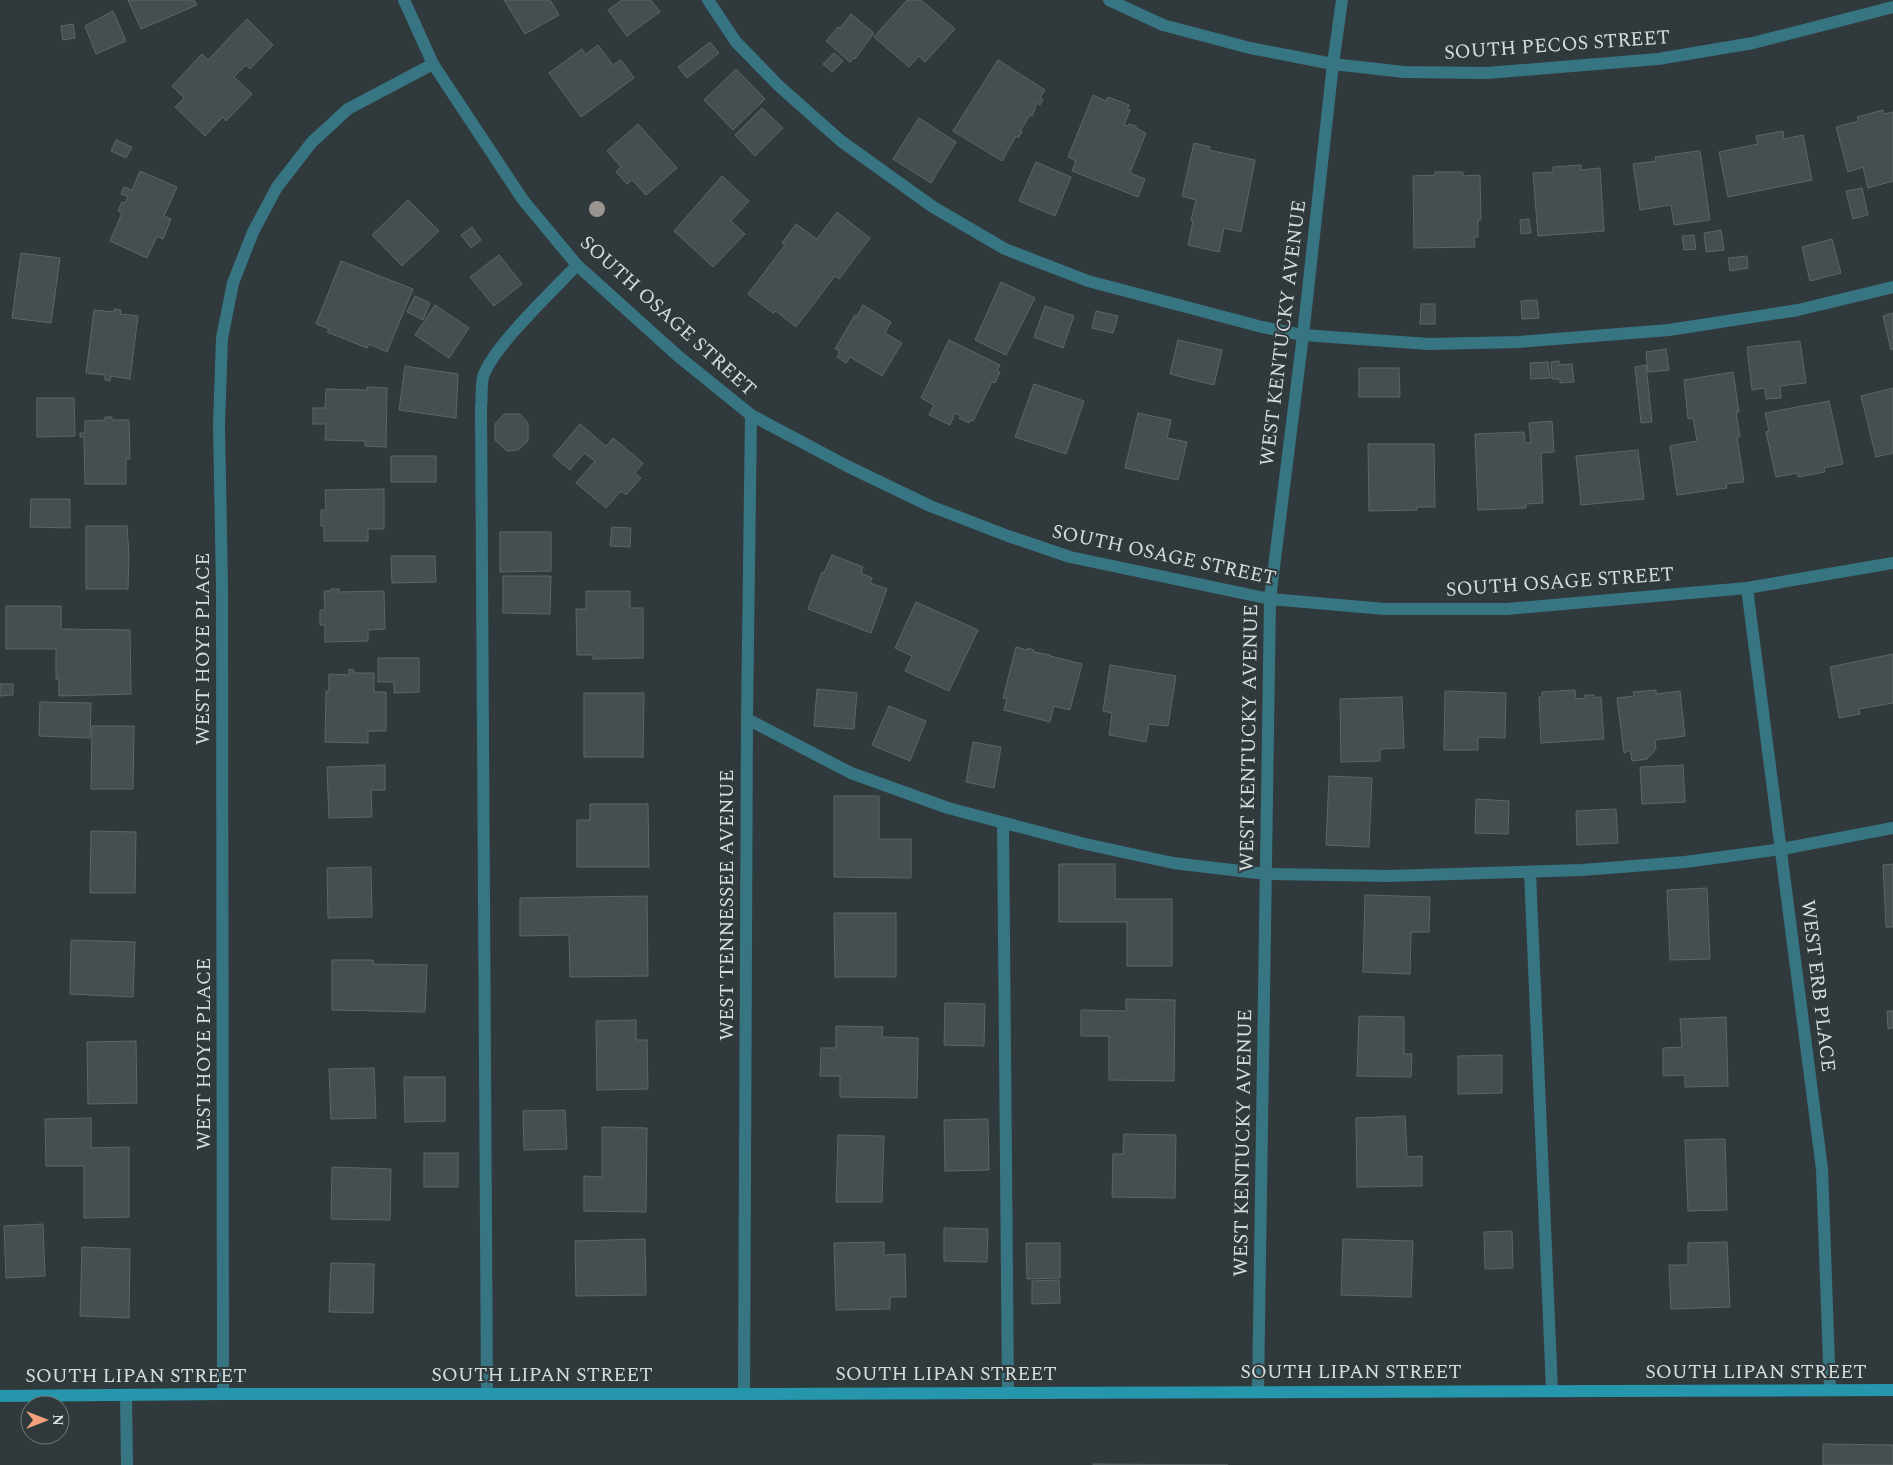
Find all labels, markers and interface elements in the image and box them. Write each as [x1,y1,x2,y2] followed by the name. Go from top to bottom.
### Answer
[1443,22,1671,68] street label: SOUTH PECOS STREET
[1252,198,1314,468] street label: WEST KENTUCKY AVENUE
[573,228,763,404] street label: SOUTH OSAGE STREET
[1049,517,1279,593] street label: SOUTH OSAGE STREET
[188,553,218,745] street label: WEST HOYE PLACE
[1445,559,1675,605] street label: SOUTH OSAGE STREET
[1232,604,1266,872] street label: WEST KENTUCKY AVENUE
[712,769,742,1041] street label: WEST TENNESSEE AVENUE
[1793,898,1843,1074] street label: WEST ERB PLACE
[189,958,219,1150] street label: WEST HOYE PLACE
[1226,1009,1260,1277] street label: WEST KENTUCKY AVENUE
[1240,1357,1462,1387] street label: SOUTH LIPAN STREET
[1645,1357,1867,1387] street label: SOUTH LIPAN STREET
[835,1359,1057,1389] street label: SOUTH LIPAN STREET
[431,1360,653,1390] street label: SOUTH LIPAN STREET
[25,1361,247,1391] street label: SOUTH LIPAN STREET
[20,1395,70,1445] north arrow
[47,1414,68,1426] text: N

